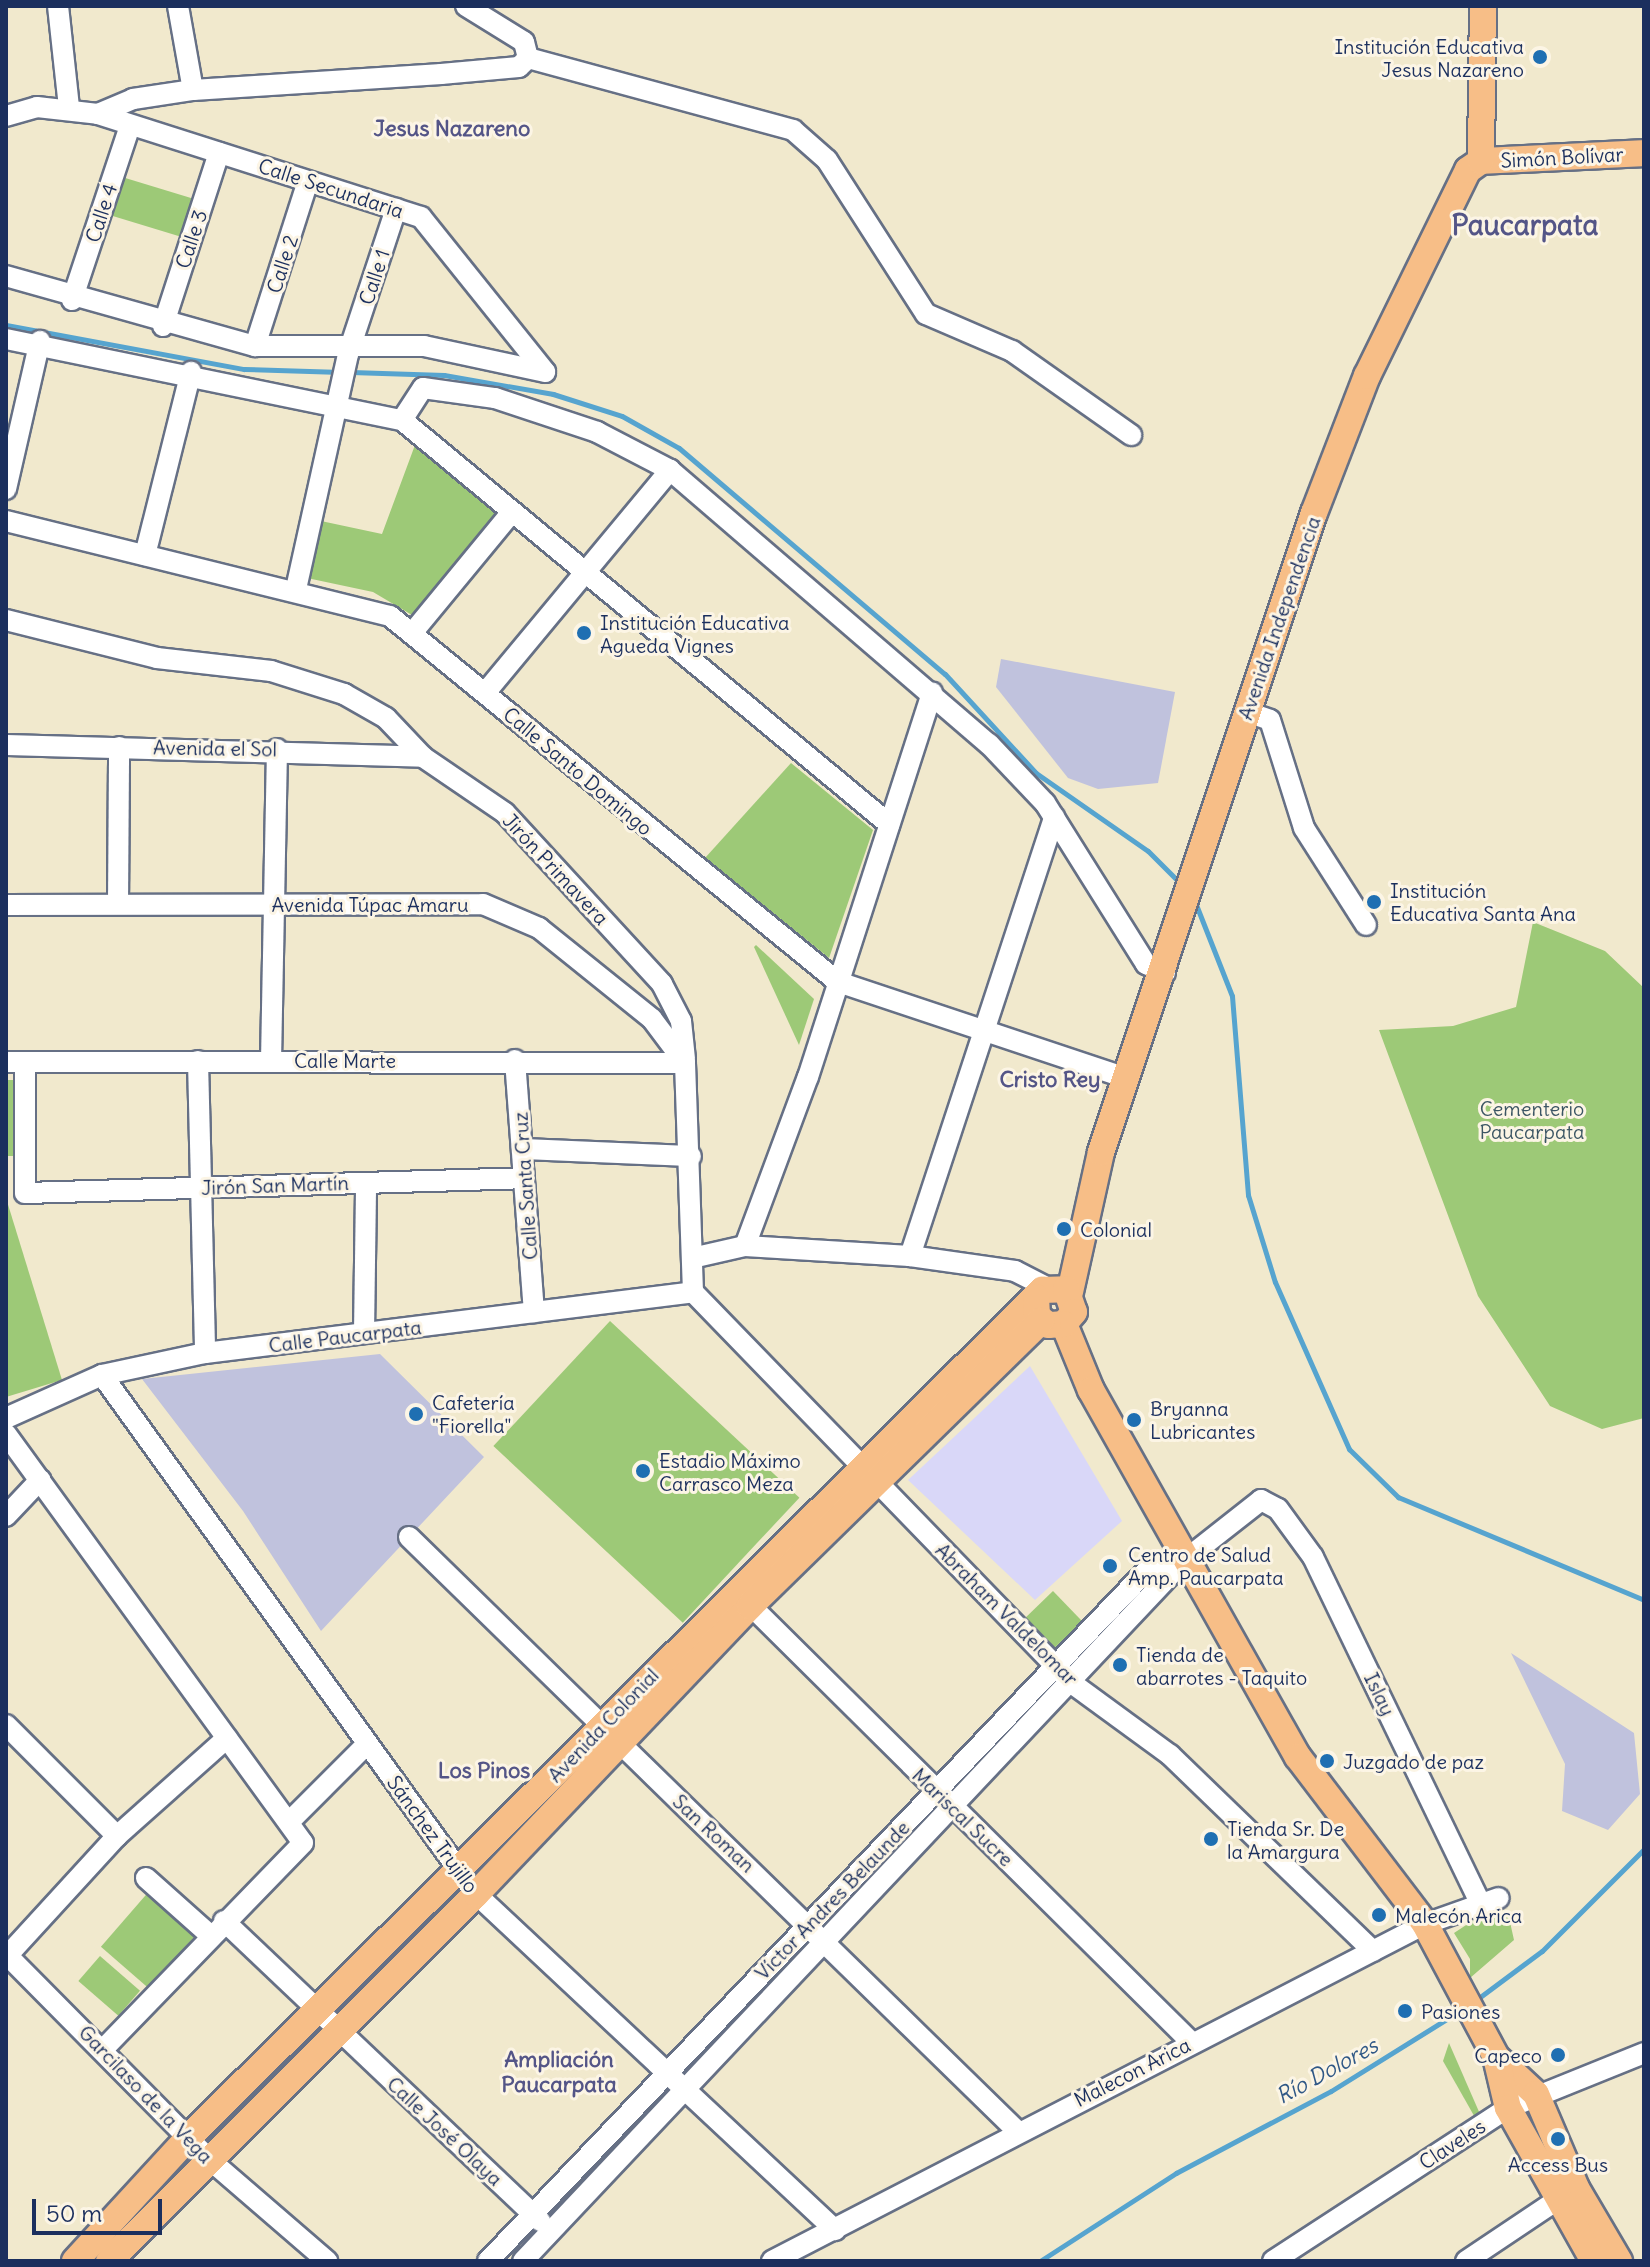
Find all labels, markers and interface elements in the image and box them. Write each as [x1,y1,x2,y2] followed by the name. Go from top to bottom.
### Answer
[1334,34,1524,81] place label: Institución Educativa Jesus Nazareno
[1531,48,1549,66] marker: Institución Educativa Jesus Nazareno
[374,116,530,142] district label: Jesus Nazareno
[1500,142,1624,172] street label: Simón Bolívar
[255,153,407,223] street label: Calle Secundaria
[80,181,122,245] street label: Calle 4
[170,207,212,271] street label: Calle 3
[1451,208,1599,242] district label: Paucarpata
[261,232,303,296] street label: Calle 2
[354,246,394,308] street label: Calle 1
[1233,513,1325,723] street label: Avenida Independencia
[600,610,790,657] place label: Institución Educativa Agueda Vignes
[575,624,593,642] marker: Institución Educativa Agueda Vignes
[499,702,657,840] street label: Calle Santo Domingo
[153,735,277,761] street label: Avenida el Sol
[498,808,614,930] street label: Jirón Primavera
[1390,878,1576,925] place label: Institución Educativa Santa Ana
[271,892,469,916] street label: Avenida Túpac Amaru
[1365,893,1383,911] marker: Institución Educativa Santa Ana
[294,1048,396,1072] street label: Calle Marte
[999,1067,1101,1093] district label: Cristo Rey
[1479,1097,1585,1144] park label: Cementerio Paucarpata
[508,1111,542,1261] street label: Calle Santa Cruz
[201,1170,349,1200] street label: Jirón San Martín
[1080,1217,1152,1241] place label: Colonial
[1055,1220,1073,1238] marker: Colonial
[267,1315,423,1357] street label: Calle Paucarpata
[432,1390,515,1437] place label: Cafetería "Fiorella"
[1150,1396,1255,1443] place label: Bryanna Lubricantes
[407,1405,425,1423] marker: Cafetería "Fiorella"
[1125,1411,1143,1429] marker: Bryanna Lubricantes
[659,1448,801,1495] place label: Estadio Máximo Carrasco Meza
[634,1462,652,1480] marker: Estadio Máximo Carrasco Meza
[931,1538,1083,1690] street label: Abraham Valdelomar
[1128,1542,1284,1589] place label: Centro de Salud Amp. Paucarpata
[1099,1555,1121,1577] marker: Centro de Salud Amp. Paucarpata
[1136,1642,1307,1689] place label: Tienda de abarrotes - Taquito
[1111,1656,1129,1674] marker: Tienda de abarrotes - Taquito
[543,1663,663,1787] street label: Avenida Colonial
[1359,1669,1401,1719] street label: Islay
[1343,1749,1484,1773] place label: Juzgado de paz
[1318,1752,1336,1770] marker: Juzgado de paz
[438,1758,530,1784] district label: Los Pinos
[907,1763,1019,1871] street label: Mariscal Sucre
[382,1771,484,1897] street label: Sánchez Trujillo
[668,1789,760,1877] street label: San Roman
[750,1815,914,1985] street label: Víctor Andres Belaunde
[1227,1816,1344,1863] place label: Tienda Sr. De la Amargura
[1202,1830,1220,1848] marker: Tienda Sr. De la Amargura
[1395,1903,1522,1927] place label: Malecón Arica
[1370,1906,1388,1924] marker: Malecón Arica
[1421,1999,1500,2023] place label: Pasiones
[1396,2002,1414,2020] marker: Pasiones
[74,2020,218,2168] street label: Garcilaso de la Vega
[1070,2032,1194,2112] street label: Malecon Arica
[1272,2032,1382,2110] water label: Río Dolores
[1474,2043,1542,2067] place label: Capeco
[501,2046,617,2098] district label: Ampliación Paucarpata
[1549,2046,1567,2064] marker: Capeco
[382,2071,508,2191] street label: Calle José Olaya
[1414,2114,1490,2174] street label: Claveles
[1549,2130,1567,2148] marker: Access Bus
[1508,2152,1608,2176] place label: Access Bus
[36,2183,166,2233] scale bar
[46,2198,102,2228] text: 50 m

